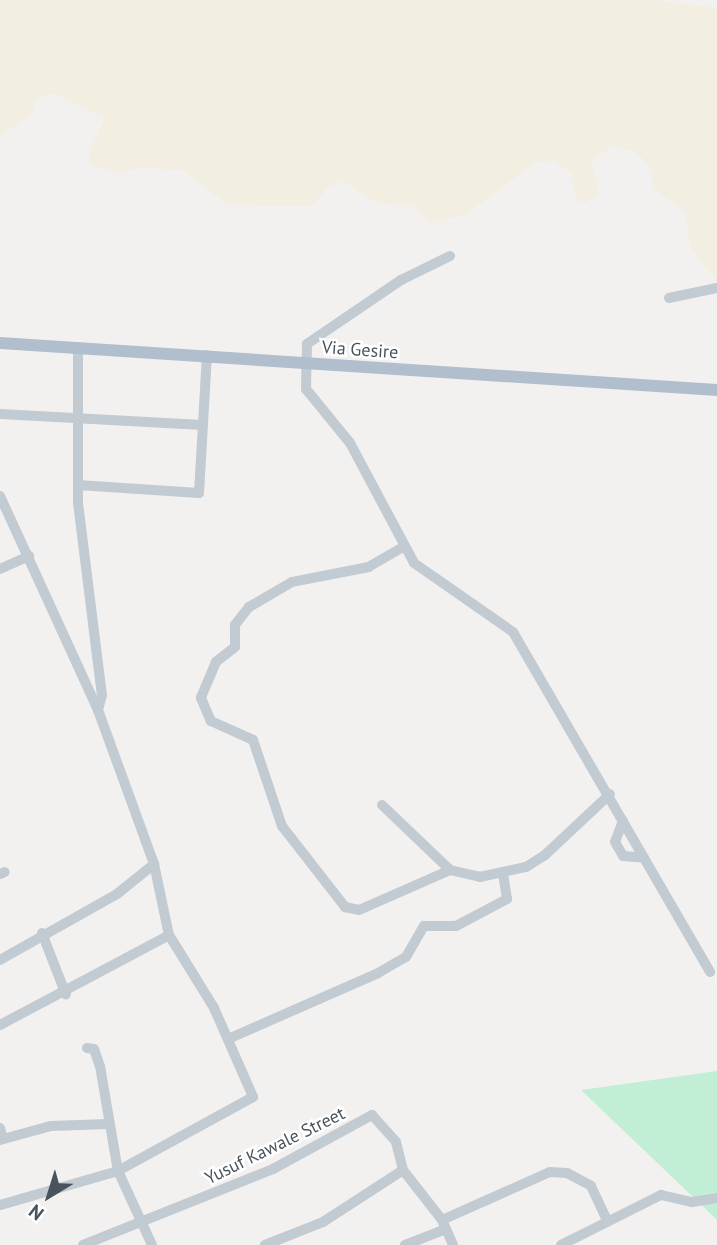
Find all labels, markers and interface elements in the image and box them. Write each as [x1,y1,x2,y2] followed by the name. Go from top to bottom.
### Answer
[321,337,399,363] street label: Via Gesire
[201,1103,349,1189] street label: Yusuf Kawale Street
[14,1161,84,1231] north arrow
[24,1199,48,1226] text: N

